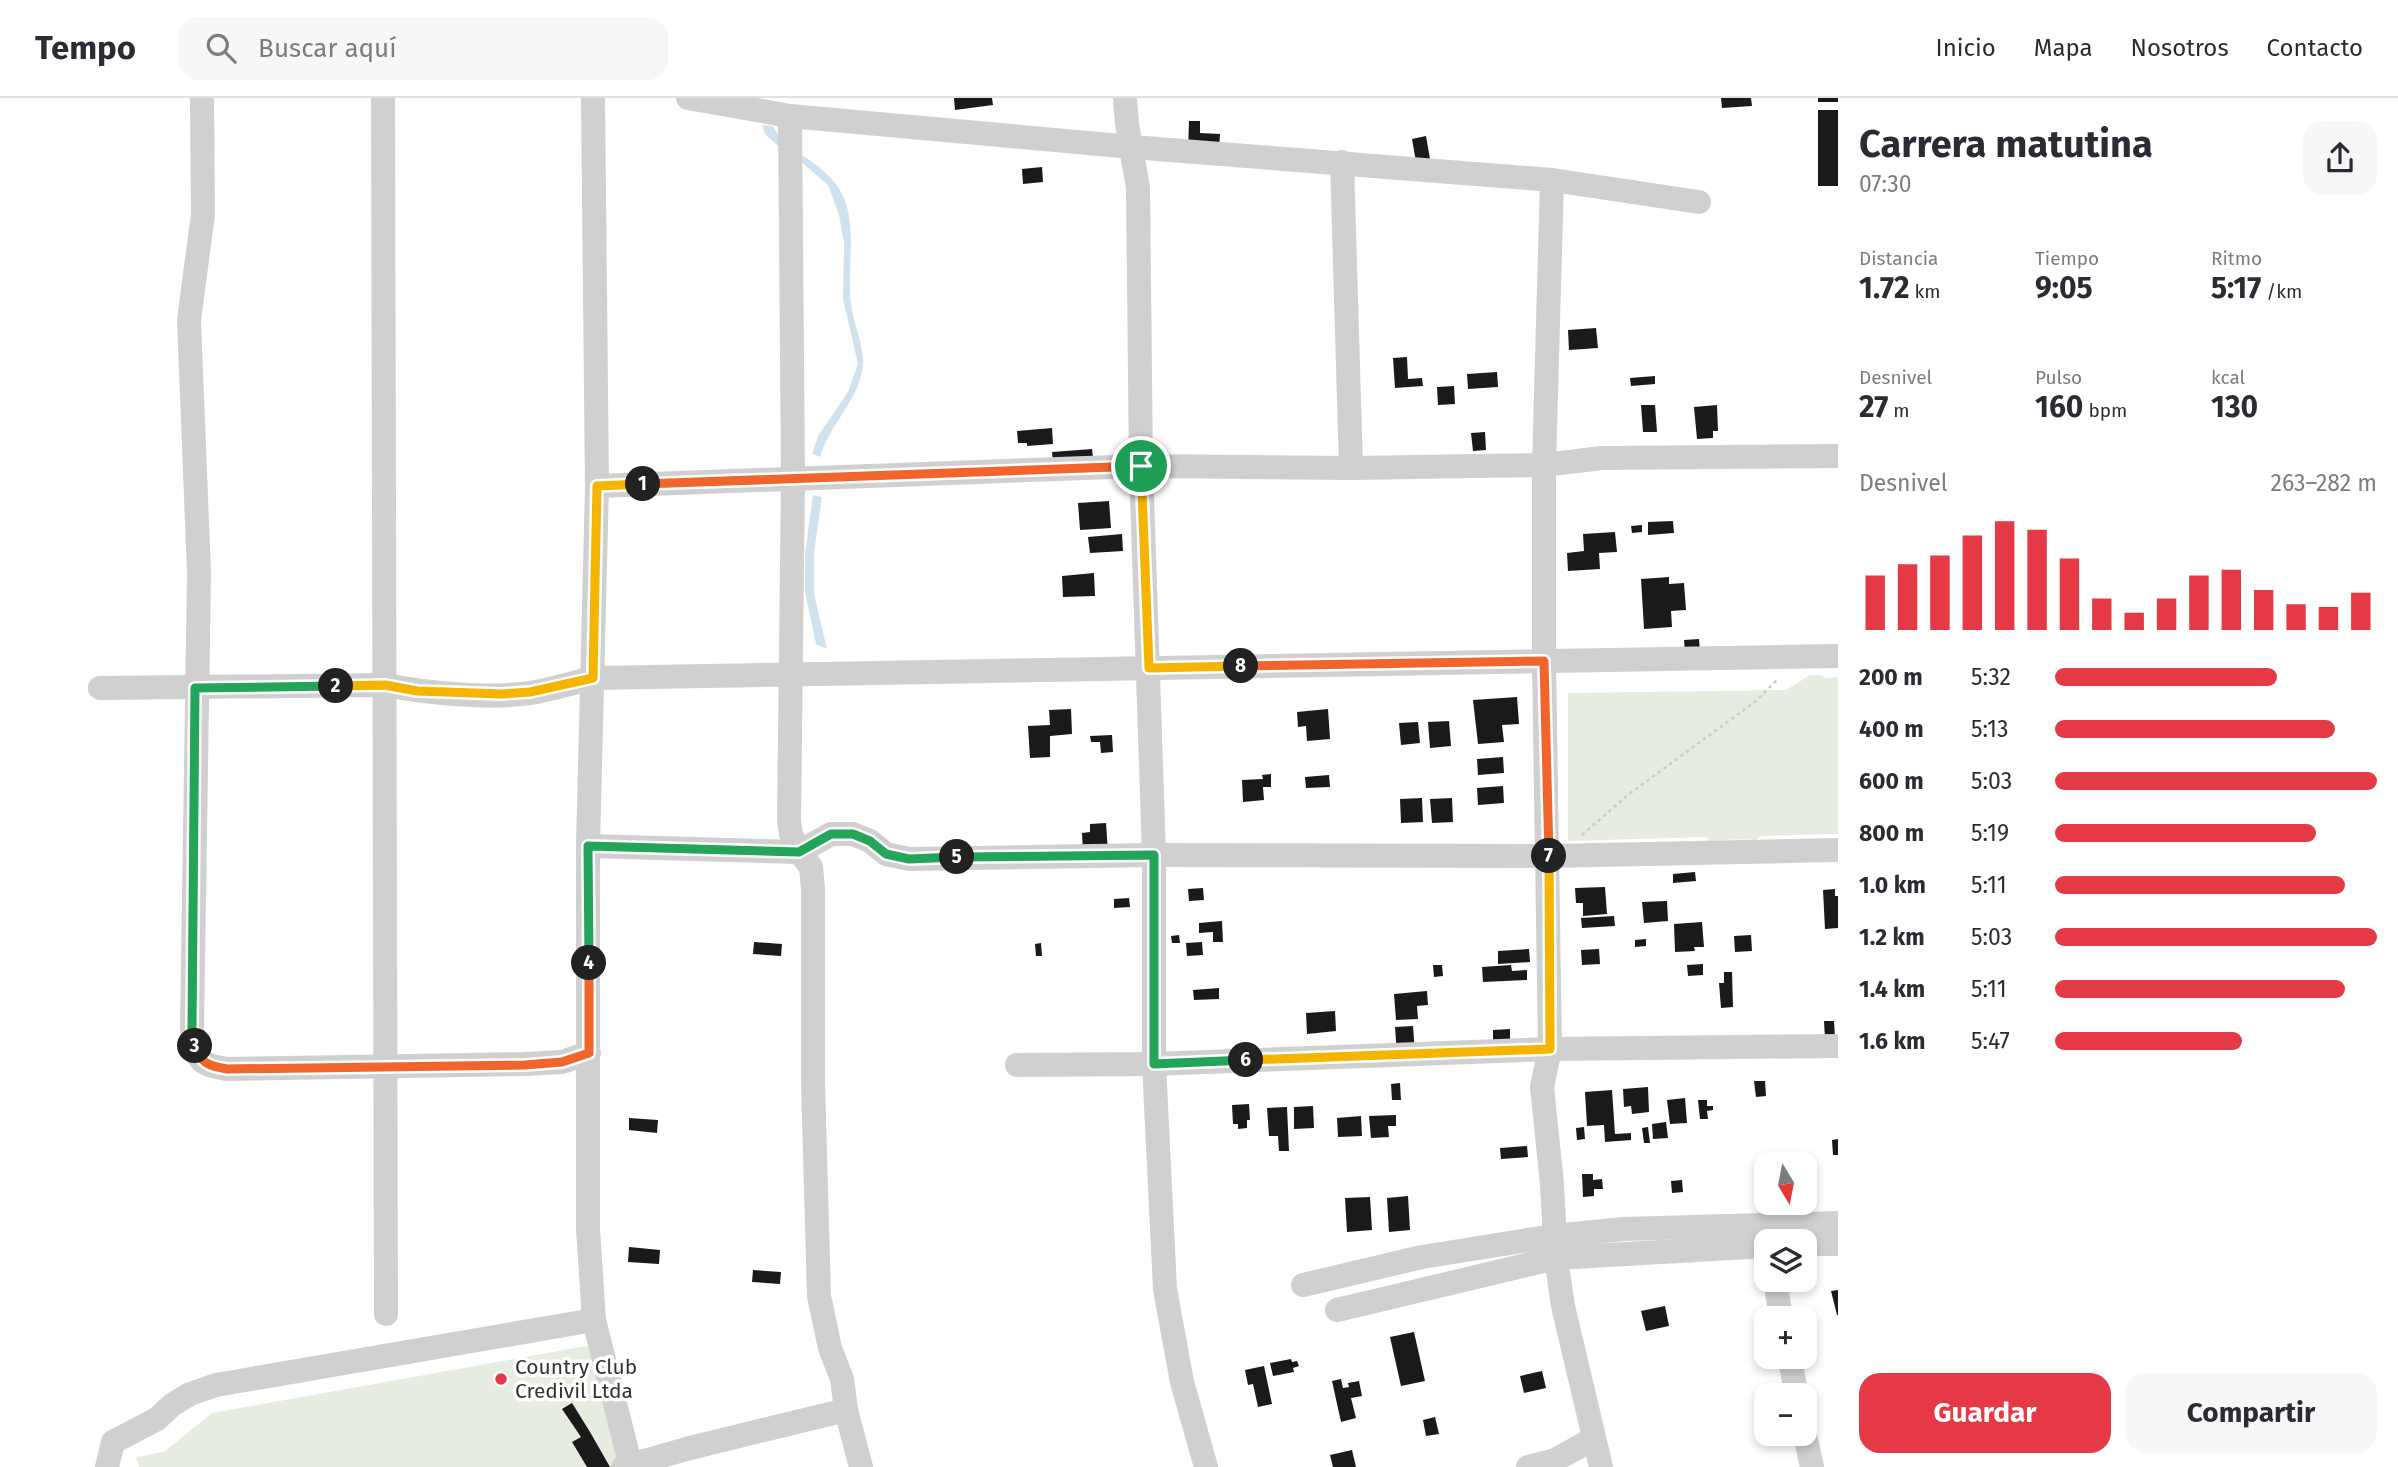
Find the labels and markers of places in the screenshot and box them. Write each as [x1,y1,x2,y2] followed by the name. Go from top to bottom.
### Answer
[1111,436,1171,496] pin
[626,466,660,502] pin: 1
[1224,648,1258,684] pin: 8
[318,668,354,704] pin: 2
[1532,838,1566,874] pin: 7
[940,840,974,874] pin: 5
[572,946,606,980] pin: 4
[178,1028,212,1063] pin: 3
[1228,1042,1264,1077] pin: 6
[515,1354,637,1404] place label: Country Club Credivil Ltda
[493,1371,509,1387] marker: Country Club Credivil Ltda

